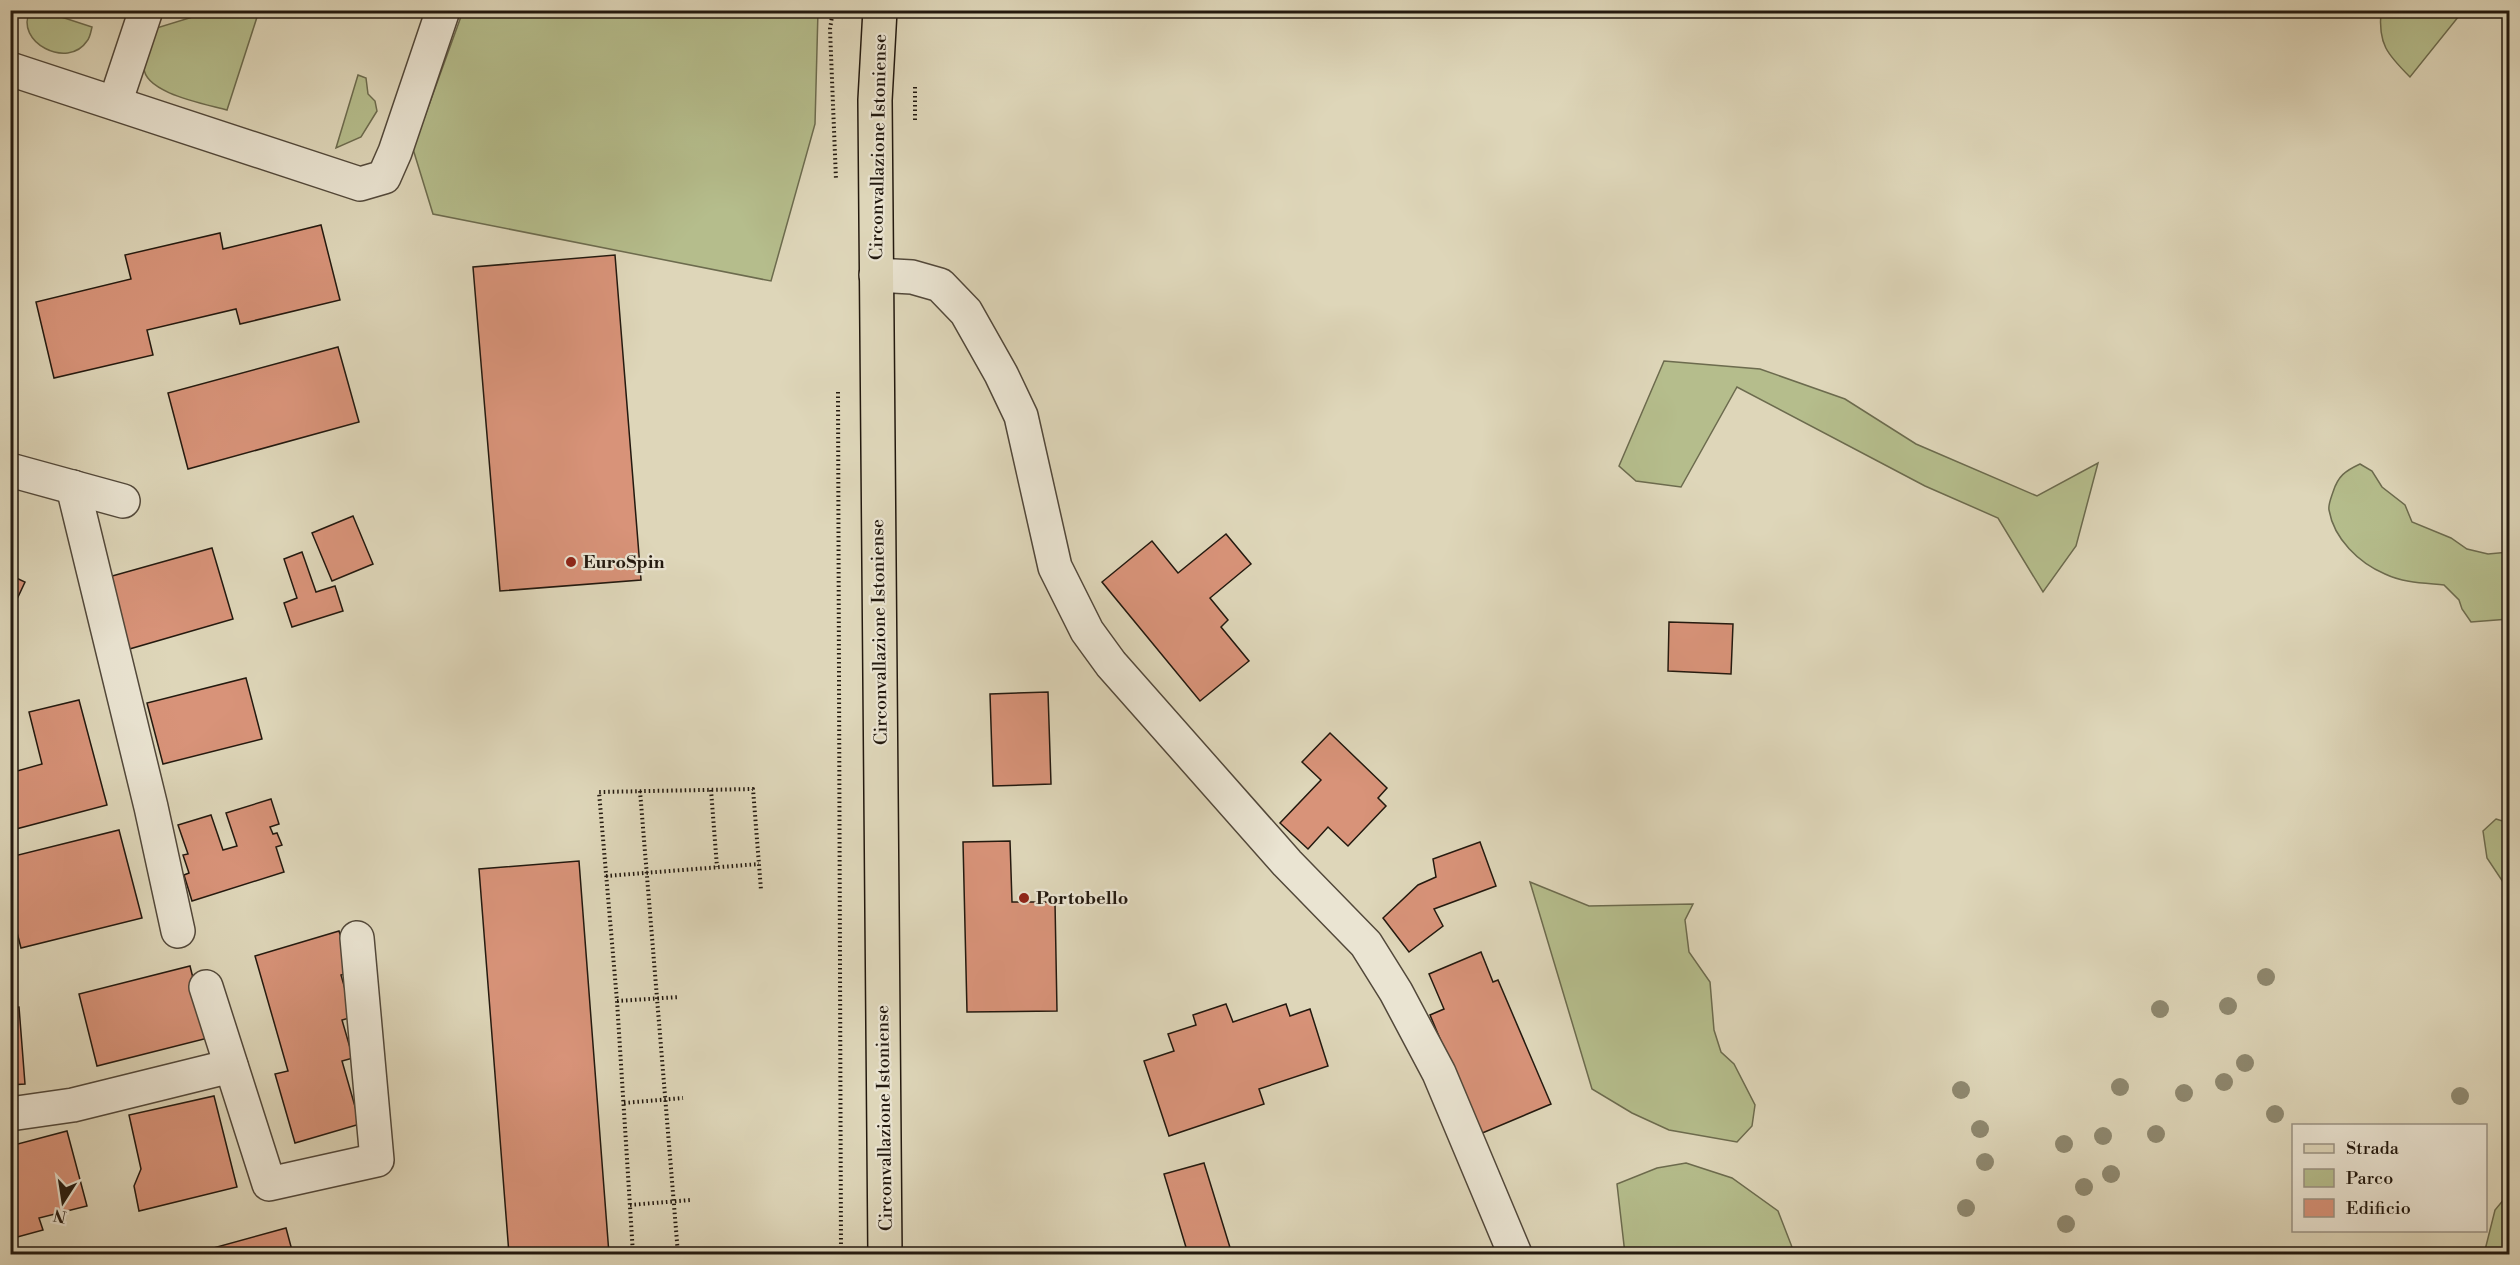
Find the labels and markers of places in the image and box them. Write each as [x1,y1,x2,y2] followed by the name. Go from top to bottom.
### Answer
[583,551,665,574] place label: EuroSpin
[564,555,578,569] marker: EuroSpin
[1036,887,1128,910] place label: Portobello
[1017,891,1031,905] marker: Portobello

